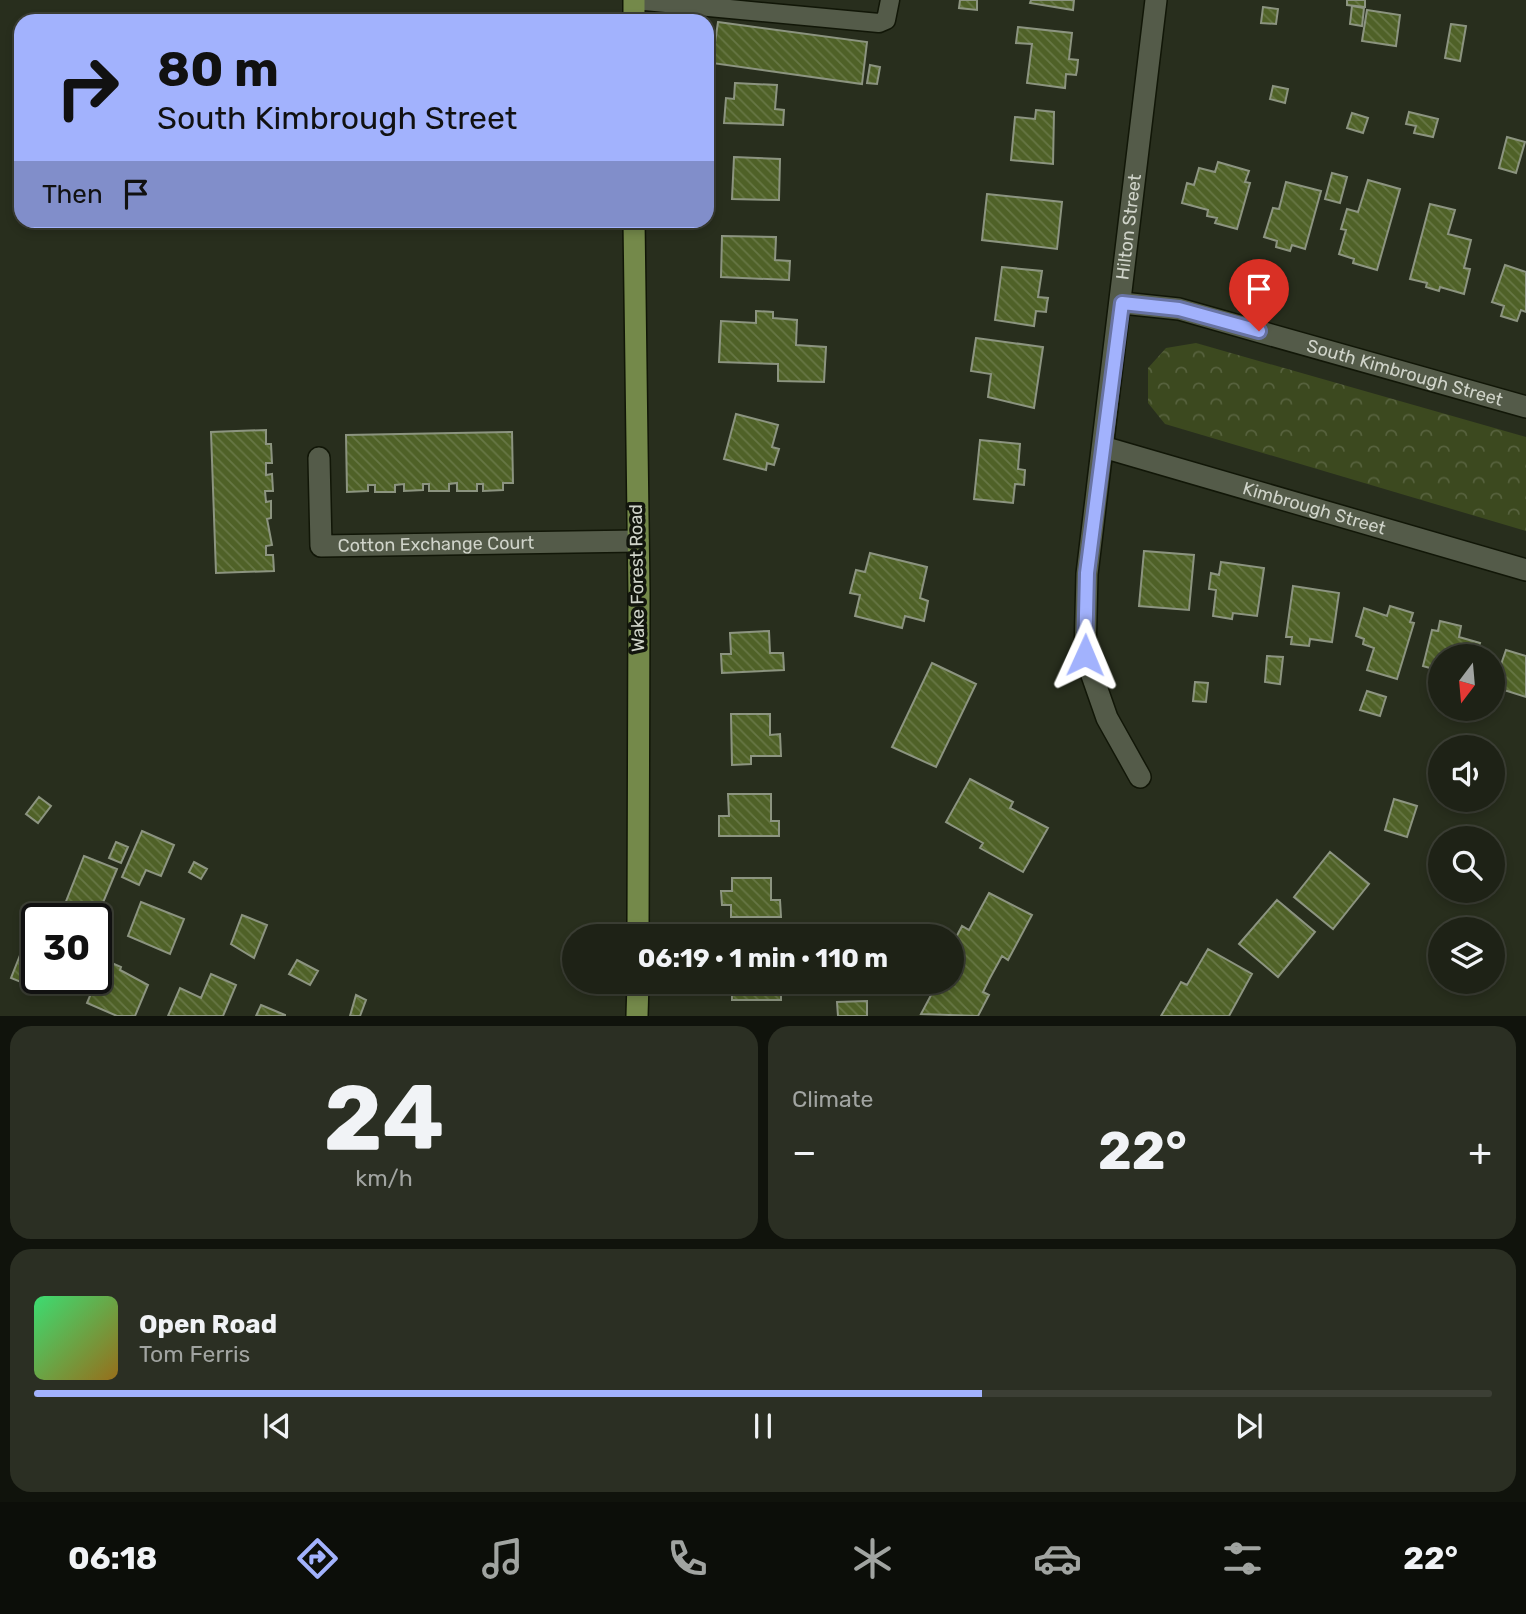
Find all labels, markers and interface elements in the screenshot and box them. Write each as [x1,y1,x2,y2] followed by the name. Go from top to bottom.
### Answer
[157,40,279,98] text: 80 m
[42,42,133,133] icon: right
[157,99,517,137] text: South Kimbrough Street
[1111,173,1146,281] street label: Hilton Street
[117,175,155,213] icon: arrive
[42,179,103,210] text: Then
[1229,259,1289,331] pin
[1240,270,1278,308] icon: arrive
[1304,335,1505,411] street label: South Kimbrough Street
[1240,477,1388,540] street label: Kimbrough Street
[625,504,649,652] street label: Wake Forest Road
[338,532,534,557] street label: Cotton Exchange Court
[1048,618,1122,692] position arrow
[1428,644,1505,721] north arrow
[1428,644,1505,994] map controls
[1428,735,1505,812] button: sound
[1428,826,1505,903] button: search
[21,903,112,994] speed limit sign: 30
[1428,917,1505,994] button: layers
[638,943,888,974] text: 06:19 · 1 min · 110 m
[324,1064,444,1172] text: 24
[792,1085,873,1113] text: Climate
[1098,1120,1187,1182] text: 22°
[792,1129,817,1175] text: −
[1468,1129,1492,1175] text: +
[355,1164,413,1192] text: km/h
[139,1309,277,1340] text: Open Road
[139,1340,250,1368] text: Tom Ferris
[258,1407,296,1445] icon: previous
[744,1407,782,1445] icon: pause
[1230,1407,1268,1445] icon: next
[293,1534,342,1583] icon: directions
[478,1534,527,1583] icon: music
[663,1534,712,1583] icon: phone
[848,1534,897,1583] icon: climate
[1033,1534,1082,1583] icon: car
[1218,1534,1267,1583] icon: filters
[68,1539,157,1577] text: 06:18
[1403,1539,1458,1577] text: 22°

